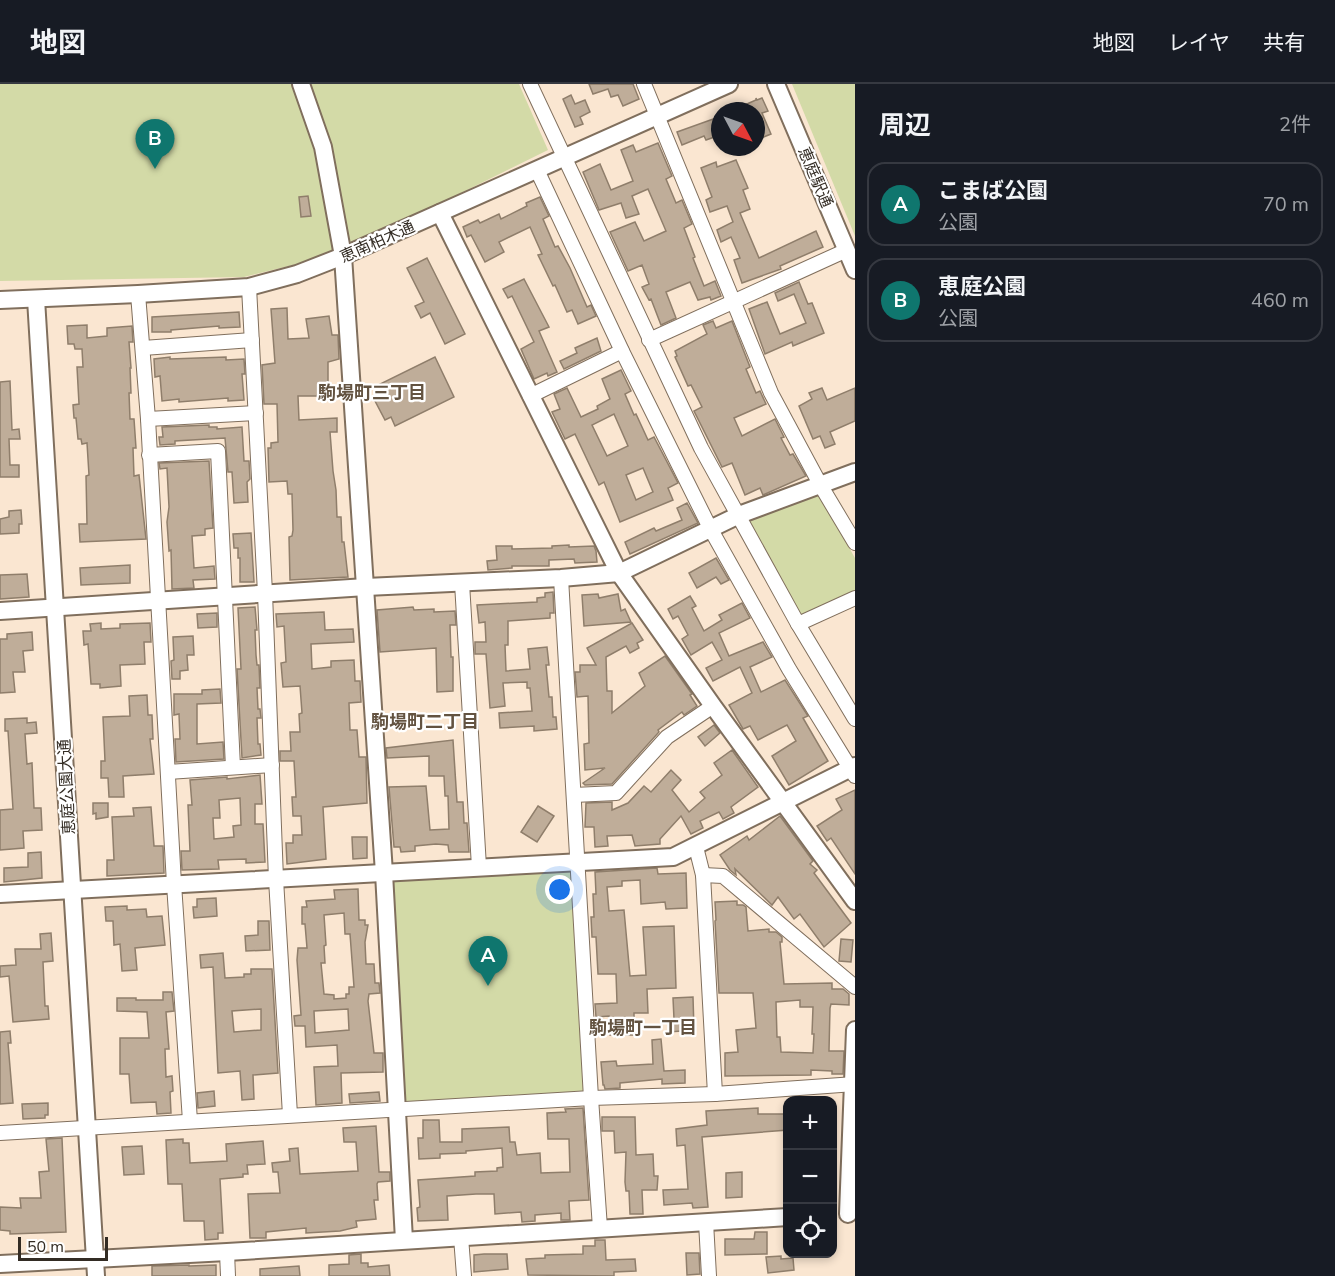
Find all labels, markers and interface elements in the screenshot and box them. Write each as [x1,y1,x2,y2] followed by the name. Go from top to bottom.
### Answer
[30,24,86,62] text: 地図
[1093,29,1135,57] text: 地図
[1168,29,1230,57] text: レイヤ
[1263,29,1305,57] text: 共有
[711,102,765,156] north arrow
[879,108,931,143] text: 周辺
[1279,111,1311,138] text: 2件
[136,120,174,169] pin: B
[792,144,838,211] street label: 恵庭駅通
[938,176,1048,206] text: こまば公園
[893,191,908,218] text: A
[1263,191,1309,218] text: 70 m
[938,209,978,236] text: 公園
[336,216,418,268] street label: 恵南柏木通
[938,272,1026,302] text: 恵庭公園
[894,287,907,314] text: B
[1251,287,1309,314] text: 460 m
[938,305,978,332] text: 公園
[318,381,426,405] district label: 駒場町三丁目
[371,710,479,734] district label: 駒場町二丁目
[54,738,80,835] street label: 恵庭公園大通
[545,875,574,904] your location
[468,936,508,986] pin: A
[589,1016,697,1040] district label: 駒場町一丁目
[783,1096,837,1258] map controls
[783,1096,837,1150] button: +
[783,1150,837,1204] button: −
[783,1204,837,1258] button: locate
[18,1234,108,1262] scale bar
[27,1236,64,1258] text: 50 m

